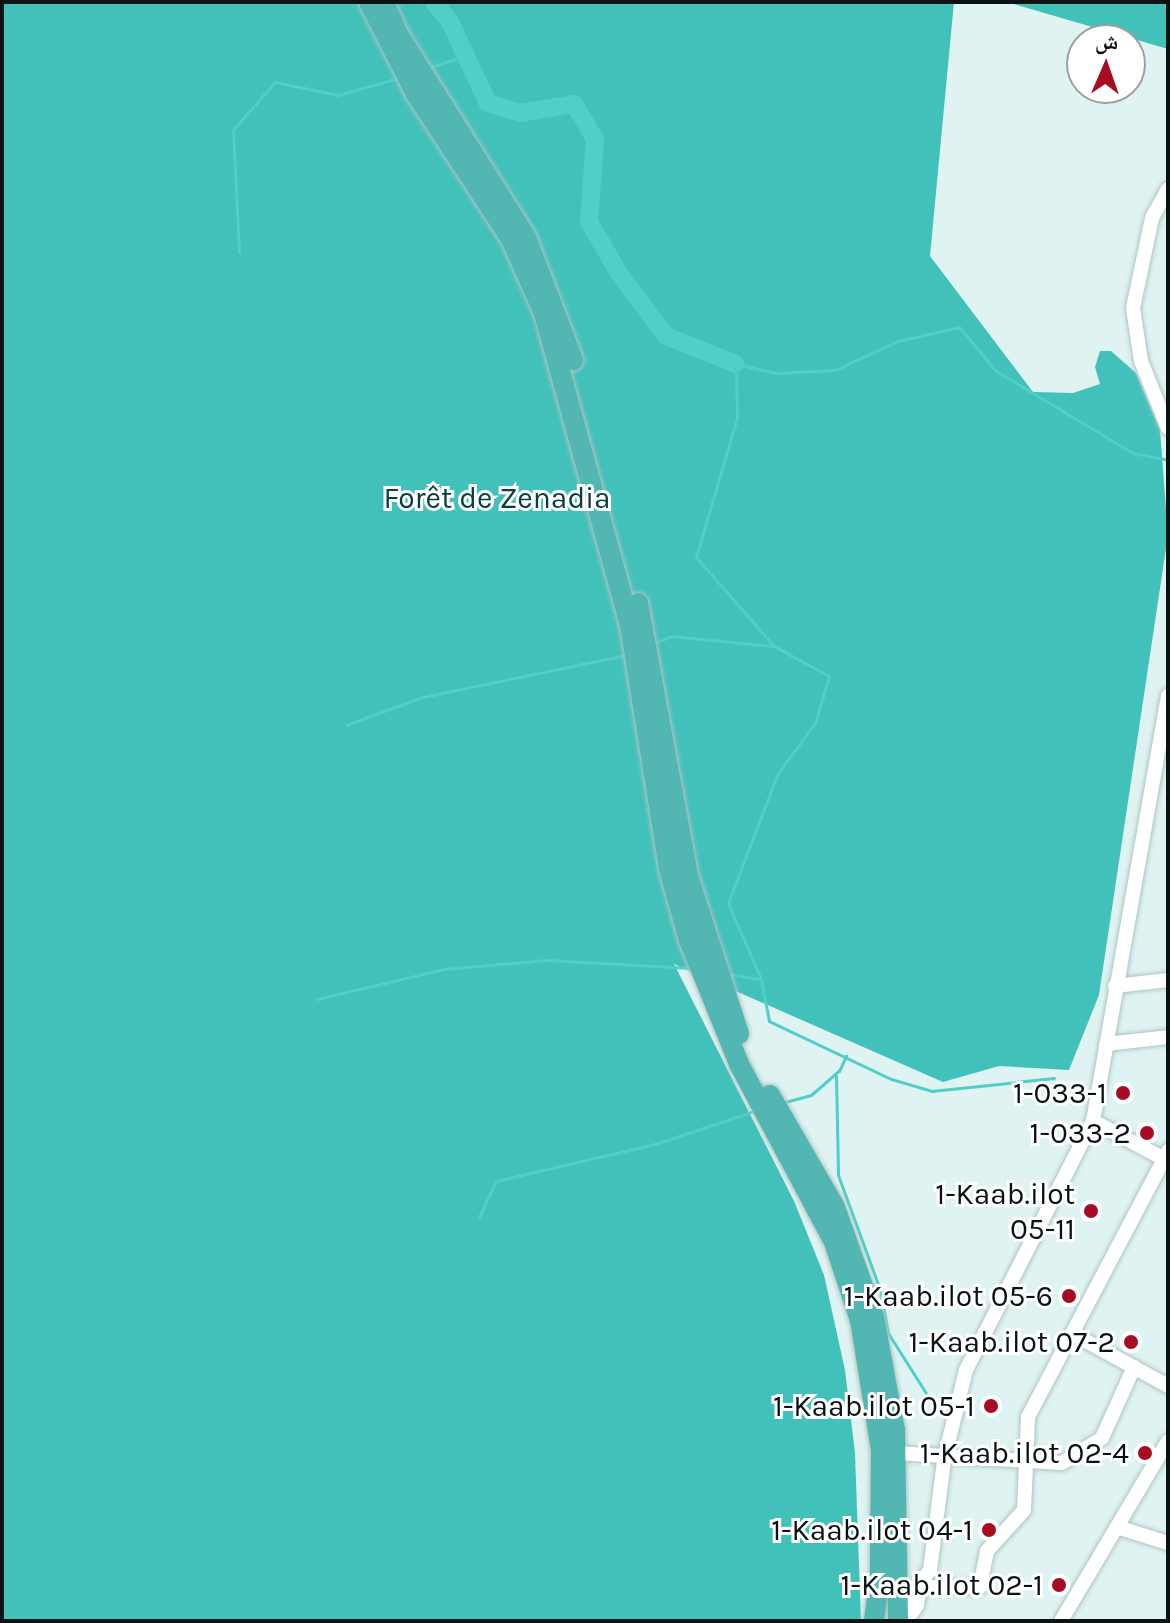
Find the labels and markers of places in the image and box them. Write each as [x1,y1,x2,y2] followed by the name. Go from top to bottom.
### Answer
[1013,1075,1107,1111] place label: 1-033-1
[1114,1084,1132,1102] marker: 1-033-1
[1030,1115,1131,1151] place label: 1-033-2
[1138,1124,1156,1142] marker: 1-033-2
[935,1176,1075,1246] place label: 1-Kaab.ilot 05-11
[1082,1202,1100,1220] marker: 1-Kaab.ilot 05-11
[844,1278,1053,1314] place label: 1-Kaab.ilot 05-6
[1060,1287,1078,1305] marker: 1-Kaab.ilot 05-6
[908,1324,1115,1360] place label: 1-Kaab.ilot 07-2
[1122,1333,1140,1351] marker: 1-Kaab.ilot 07-2
[773,1388,975,1424] place label: 1-Kaab.ilot 05-1
[982,1397,1000,1415] marker: 1-Kaab.ilot 05-1
[920,1435,1129,1471] place label: 1-Kaab.ilot 02-4
[1136,1444,1154,1462] marker: 1-Kaab.ilot 02-4
[771,1512,973,1548] place label: 1-Kaab.ilot 04-1
[980,1521,998,1539] marker: 1-Kaab.ilot 04-1
[841,1567,1043,1603] place label: 1-Kaab.ilot 02-1
[1050,1576,1068,1594] marker: 1-Kaab.ilot 02-1

